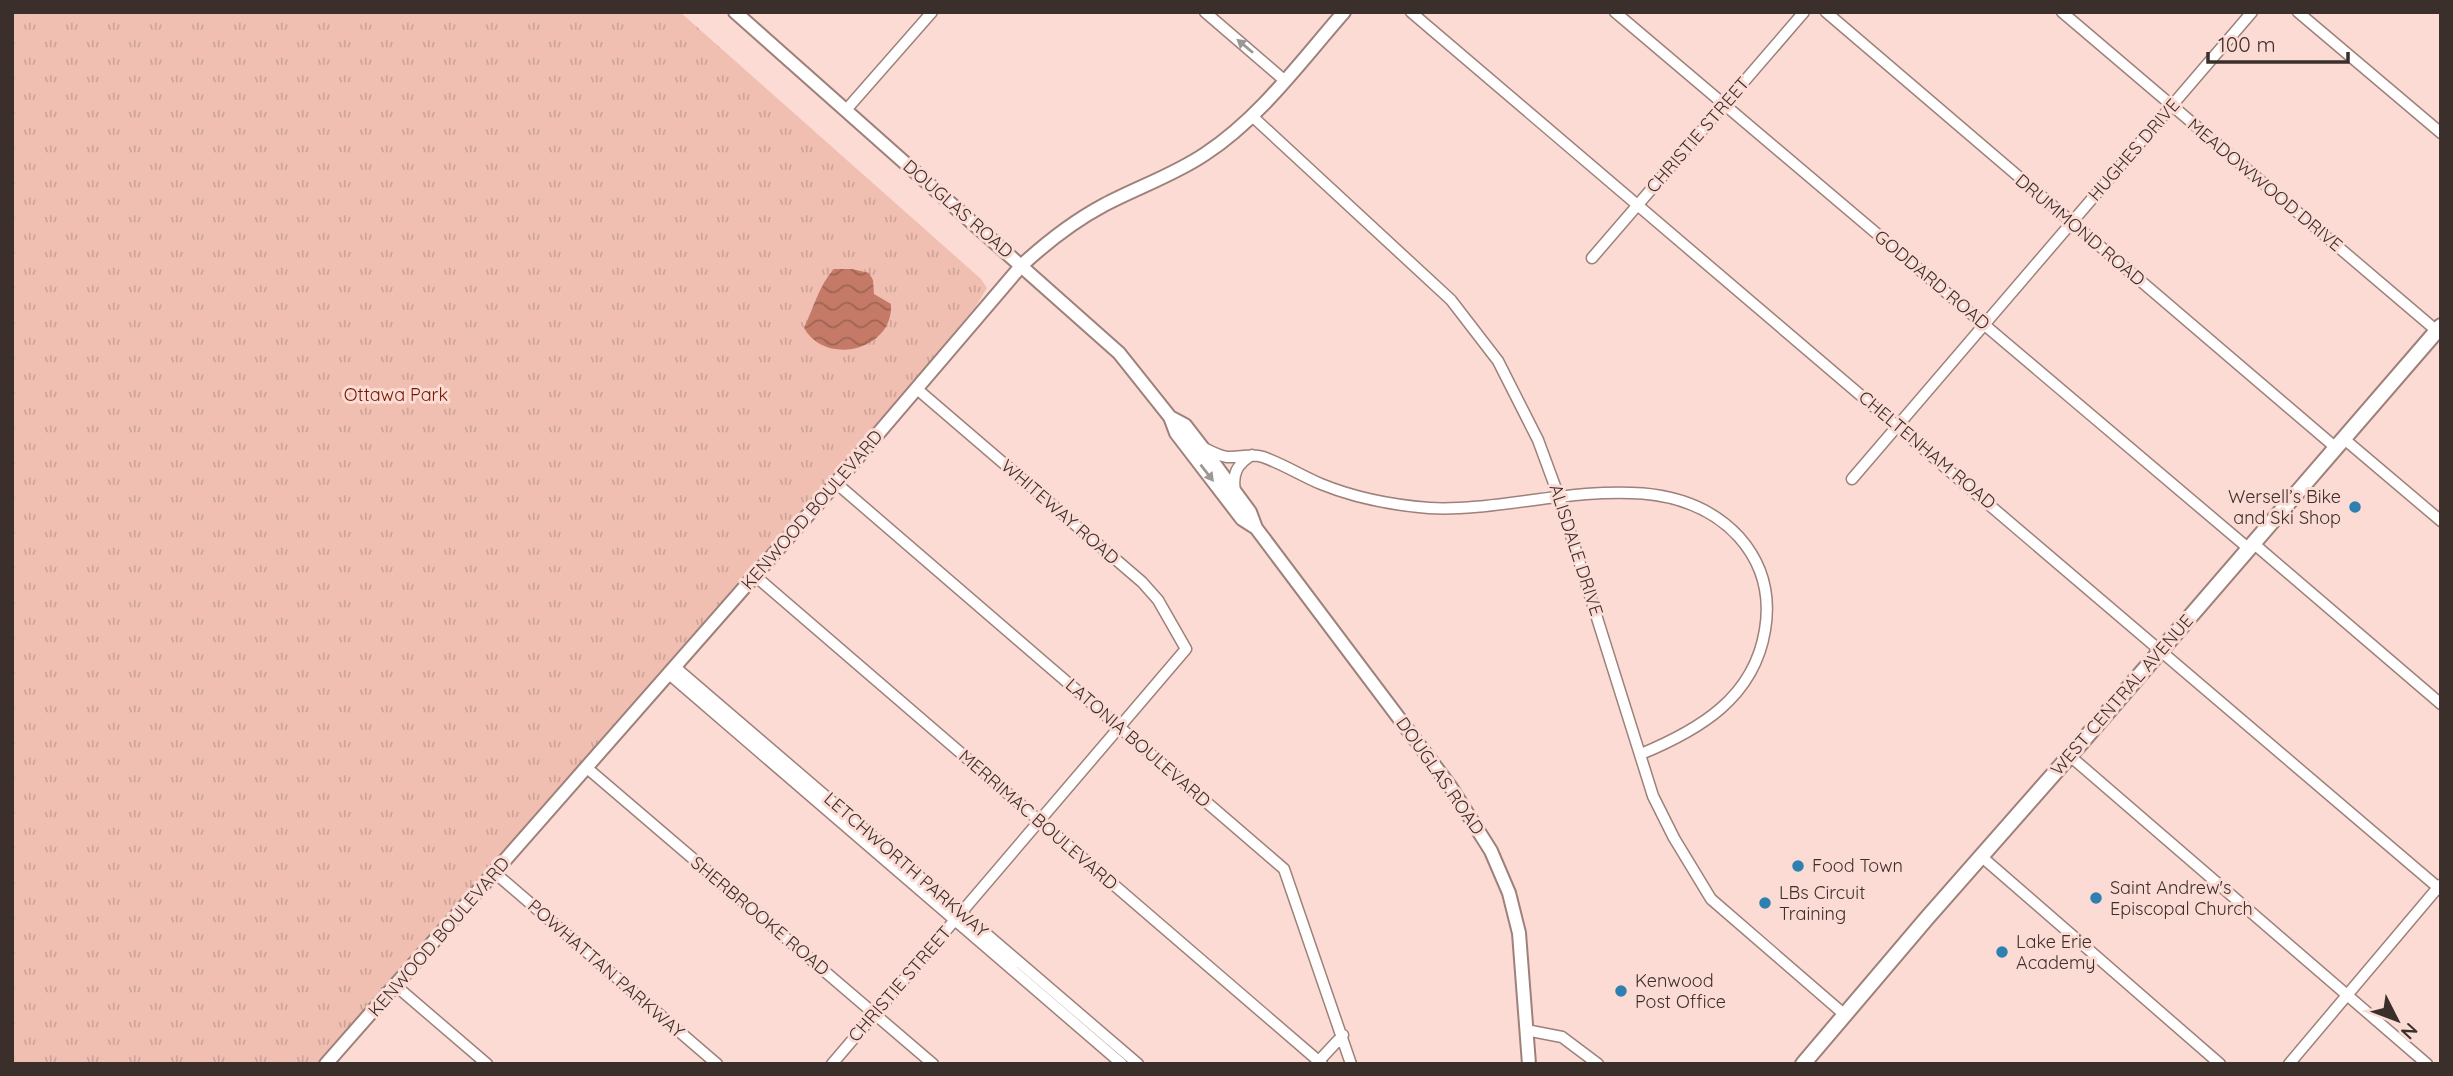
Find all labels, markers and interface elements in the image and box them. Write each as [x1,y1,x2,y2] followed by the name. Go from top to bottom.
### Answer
[2208,21,2348,65] scale bar
[2218,31,2276,57] text: 100 m
[1236,39,1253,54] one-way arrow
[1641,72,1754,197] street label: CHRISTIE STREET
[2083,94,2184,206] street label: HUGHES DRIVE
[2183,113,2347,256] street label: MEADOWWOOD DRIVE
[899,155,1018,263] street label: DOUGLAS ROAD
[2011,169,2150,291] street label: DRUMMOND ROAD
[1870,225,1995,335] street label: GODDARD ROAD
[344,383,448,406] park label: Ottawa Park
[1854,385,2001,514] street label: CHELTENHAM ROAD
[736,425,887,594] street label: KENWOOD BOULEVARD
[997,454,1124,569] street label: WHITEWAY ROAD
[1199,464,1214,482] one-way arrow
[1544,481,1609,618] street label: ALISDALE DRIVE
[2228,485,2341,529] place label: Wersell’s Bike and Ski Shop
[2347,499,2363,515] marker: Wersell’s Bike and Ski Shop
[2045,609,2198,780] street label: WEST CENTRAL AVENUE
[1061,673,1216,812] street label: LATONIA BOULEVARD
[1391,712,1490,839] street label: DOUGLAS ROAD
[954,744,1123,895] street label: MERRIMAC BOULEVARD
[819,787,993,942] street label: LETCHWORTH PARKWAY
[686,851,834,980] street label: SHERBROOKE ROAD
[363,852,514,1021] street label: KENWOOD BOULEVARD
[1812,854,1903,877] place label: Food Town
[1790,858,1806,874] marker: Food Town
[2110,876,2253,920] place label: Saint Andrew's Episcopal Church
[1779,881,1865,925] place label: LBs Circuit Training
[2088,890,2104,906] marker: Saint Andrew's Episcopal Church
[523,894,689,1043] street label: POWHATTAN PARKWAY
[1757,895,1773,911] marker: LBs Circuit Training
[843,921,956,1046] street label: CHRISTIE STREET
[2016,930,2096,974] place label: Lake Erie Academy
[1994,944,2010,960] marker: Lake Erie Academy
[1635,969,1726,1013] place label: Kenwood Post Office
[1613,983,1629,999] marker: Kenwood Post Office
[2362,985,2432,1055] north arrow
[2396,1018,2423,1045] text: N

